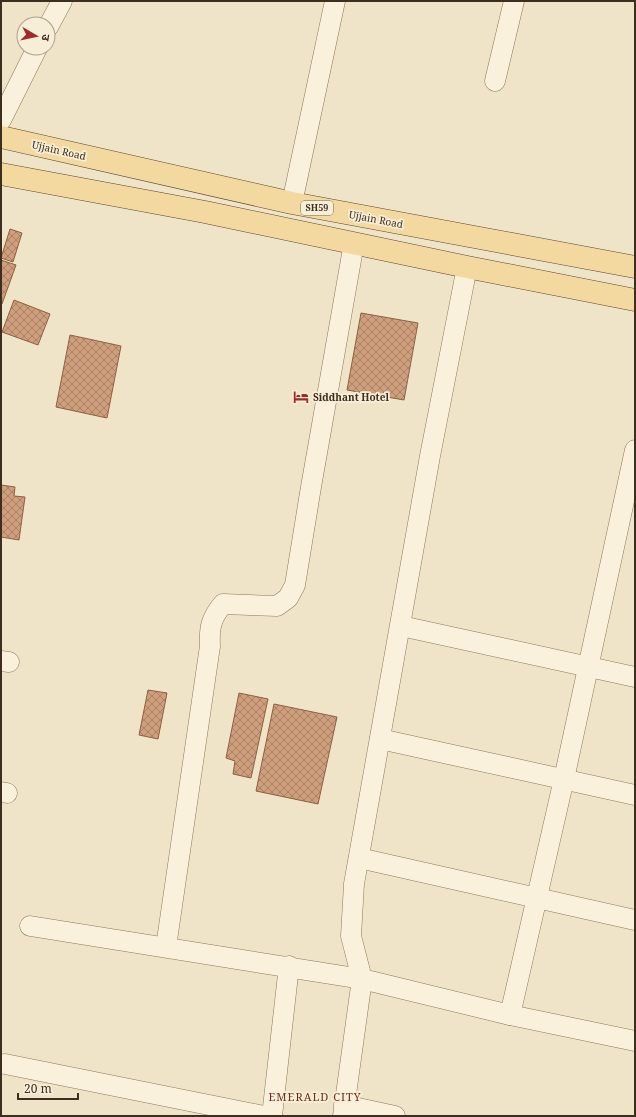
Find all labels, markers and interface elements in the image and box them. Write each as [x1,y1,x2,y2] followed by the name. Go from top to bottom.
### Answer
[16,16,56,56] north arrow
[38,33,54,43] text: उ
[31,137,87,163] street label: Ujjain Road
[301,201,333,215] road number: SH59
[348,207,404,231] street label: Ujjain Road
[292,388,310,406] hotel icon: Siddhant Hotel
[313,390,389,404] place label: Siddhant Hotel
[18,1075,78,1101] scale bar
[24,1080,52,1097] text: 20 m
[268,1089,362,1104] district label: EMERALD CITY

